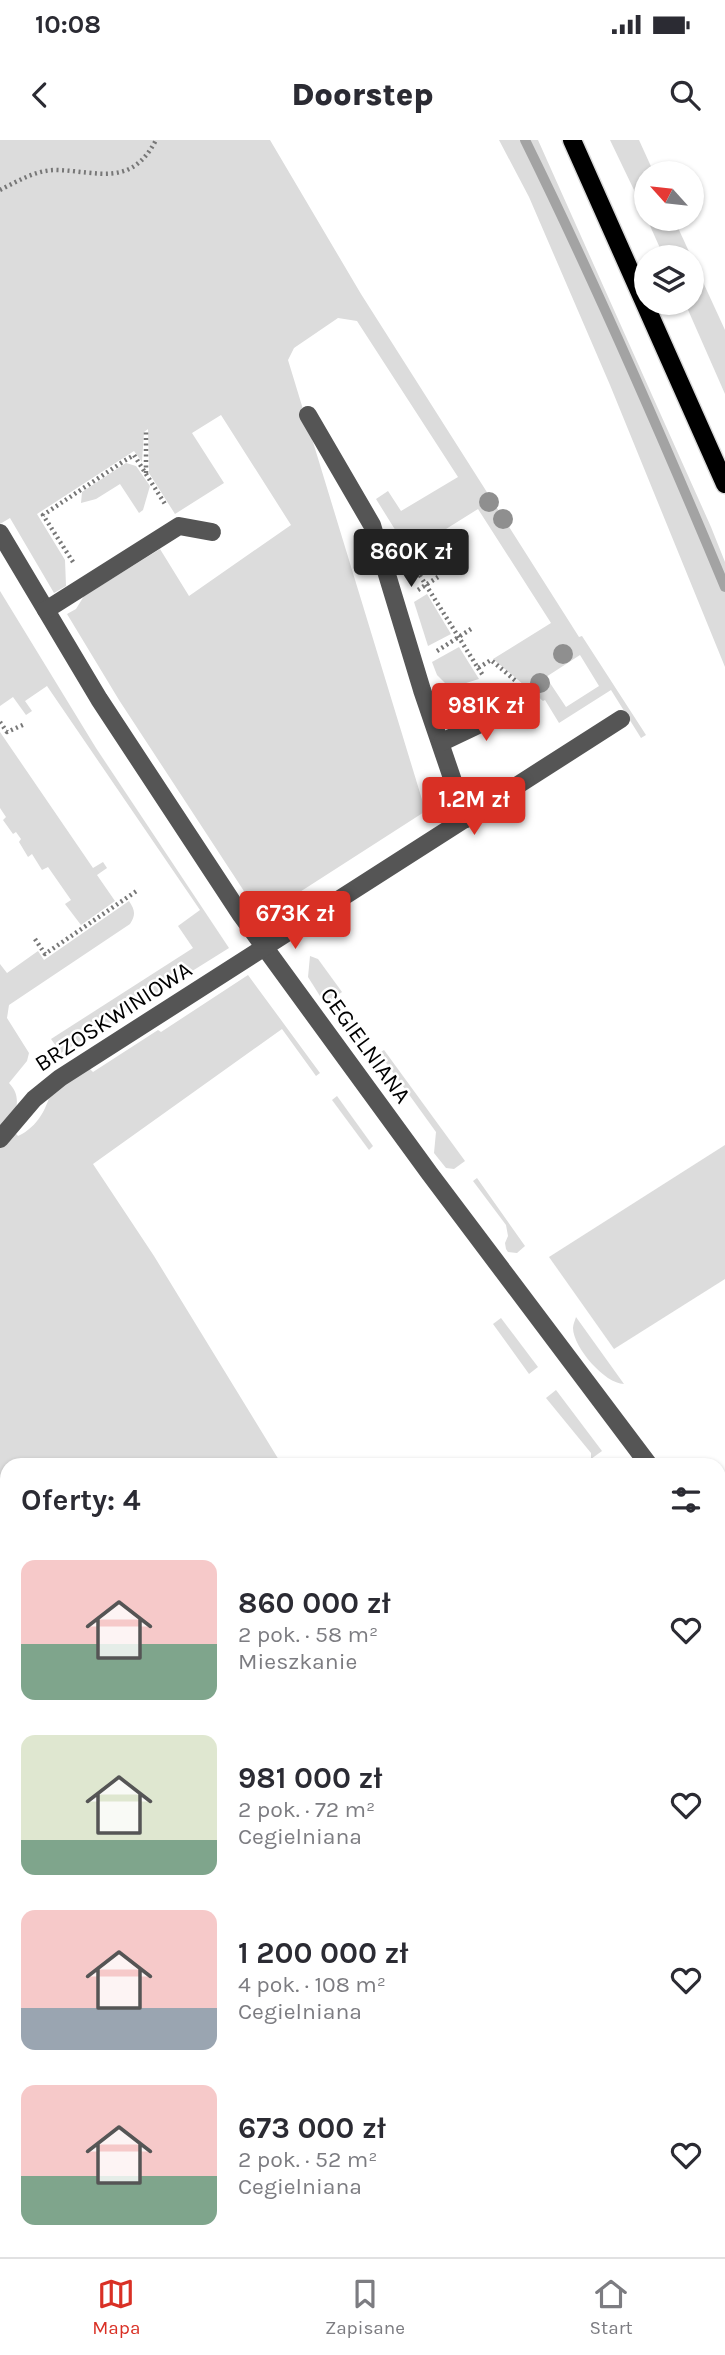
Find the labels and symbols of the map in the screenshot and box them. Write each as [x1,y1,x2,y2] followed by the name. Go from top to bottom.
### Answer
[634,161,704,231] north arrow
[346,530,476,589] pin: 860K zł
[421,684,551,743] pin: 981K zł
[409,778,539,837] pin: 1.2M zł
[230,892,360,951] pin: 673K zł
[30,956,197,1077] street label: BRZOSKWINIOWA
[315,982,417,1108] street label: CEGIELNIANA

